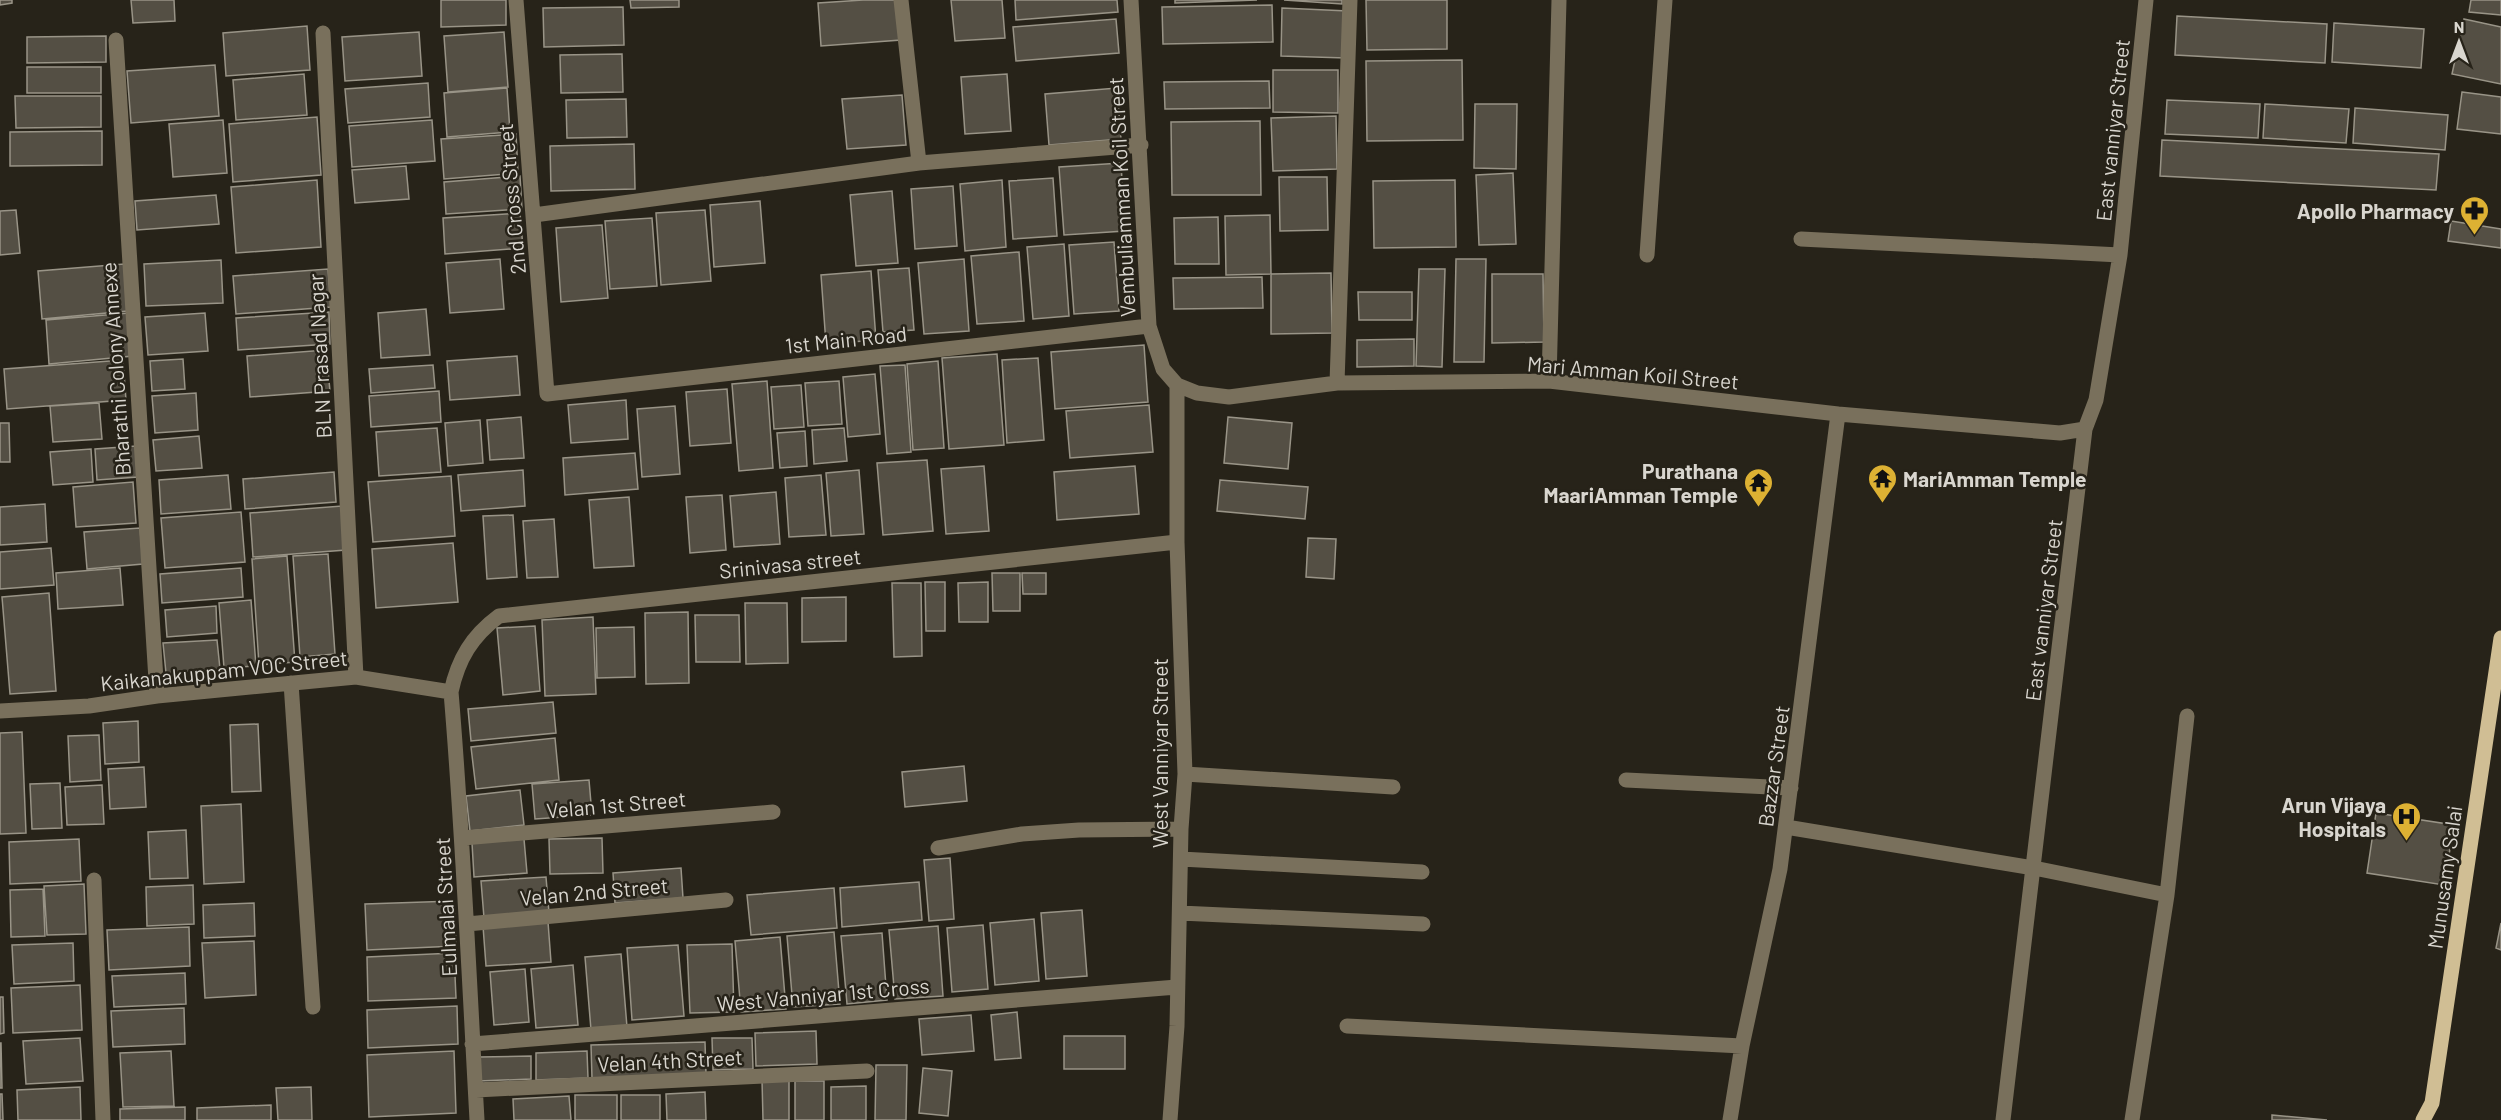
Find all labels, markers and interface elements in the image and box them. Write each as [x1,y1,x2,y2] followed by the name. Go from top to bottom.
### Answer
[2429,12,2489,72] north arrow
[2454,17,2464,36] text: N
[2090,38,2134,222] street label: East vanniyar Street
[1102,76,1140,318] street label: Vembuliamman Koil Street
[492,123,530,275] street label: 2nd Cross Street
[2459,194,2491,236] pharmacy icon: Apollo Pharmacy
[2297,198,2454,223] place label: Apollo Pharmacy
[95,261,135,477] street label: Bharathi Colony Annexe
[302,272,336,439] street label: BLN Prasad Nagar
[784,320,908,358] street label: 1st Main Road
[1526,350,1740,394] street label: Mari Amman Koil Street
[1543,458,1738,507] place label: Purathana MaariAmman Temple
[1866,462,1898,504] temple icon: MariAmman Temple
[1743,466,1775,508] temple icon: Purathana MaariAmman Temple
[1903,466,2086,491] place label: MariAmman Temple
[2019,518,2067,702] street label: East vanniyar Street
[718,543,862,583] street label: Srinivasa street
[99,645,349,695] street label: Kaikanakuppam VOC Street
[1147,658,1172,848] street label: West Vanniyar Street
[1752,704,1794,828] street label: Bazzar Street
[545,785,687,823] street label: Velan 1st Street
[2281,792,2386,841] place label: Arun Vijaya Hospitals
[2391,800,2423,842] hospital icon: Arun Vijaya Hospitals
[2422,804,2466,950] street label: Munusamy Salai
[429,837,461,977] street label: Eulmalai Street
[519,872,669,910] street label: Velan 2nd Street
[716,972,930,1016] street label: West Vanniyar 1st Cross
[597,1044,743,1076] street label: Velan 4th Street

